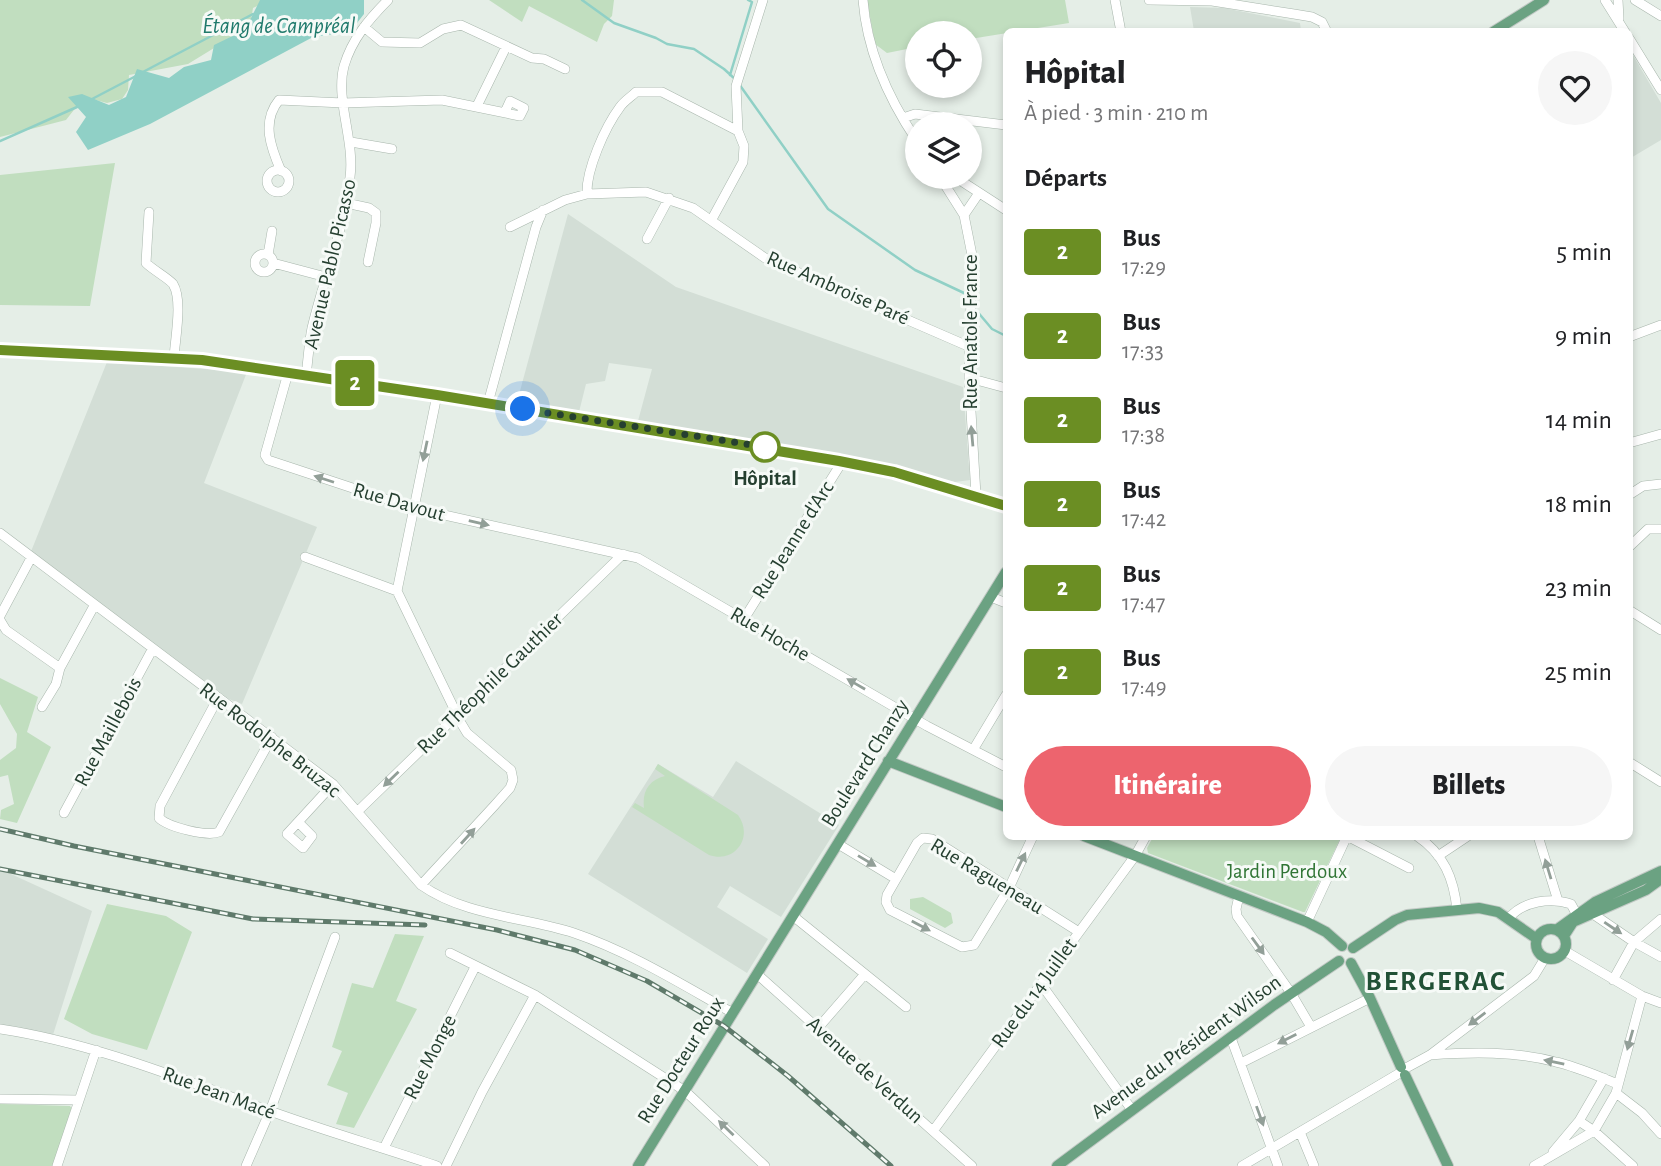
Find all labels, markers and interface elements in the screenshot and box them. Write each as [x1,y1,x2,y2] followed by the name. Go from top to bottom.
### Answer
[202,12,356,38] water label: Étang de Campréal
[905,21,982,189] map controls
[905,21,982,98] button: locate
[1538,51,1612,125] button: heart
[1024,57,1126,90] text: Hôpital
[1024,102,1208,125] text: À pied · 3 min · 210 m
[905,112,982,189] button: layers
[1024,165,1107,191] text: Départs
[300,177,360,351] street label: Avenue Pablo Picasso
[1122,225,1161,251] text: Bus
[1556,239,1612,265] text: 5 min
[1057,240,1068,264] text: 2
[763,247,913,329] street label: Rue Ambroise Paré
[960,254,981,410] street label: Rue Anatole France
[1122,256,1166,279] text: 17:29
[1122,309,1161,335] text: Bus
[1555,323,1612,349] text: 9 min
[1057,324,1068,348] text: 2
[1122,340,1164,363] text: 17:33
[332,360,378,406] line badge: 2
[349,371,361,395] text: 2
[505,391,540,426] your location
[1122,393,1161,419] text: Bus
[1546,407,1612,433] text: 14 min
[1057,408,1068,432] text: 2
[1122,424,1165,447] text: 17:38
[966,425,977,447] one-way arrow
[750,432,780,462] marker: Hôpital
[419,441,430,463] one-way arrow
[733,468,797,489] place label: Hôpital
[314,474,335,484] one-way arrow
[748,477,838,603] street label: Rue Jeanne d'Arc
[1122,477,1161,503] text: Bus
[351,479,448,525] street label: Rue Davout
[1546,491,1612,517] text: 18 min
[1057,492,1068,516] text: 2
[1122,508,1166,531] text: 17:42
[468,518,490,529] one-way arrow
[1122,561,1161,587] text: Bus
[1545,575,1612,601] text: 23 min
[1057,576,1068,600] text: 2
[1122,592,1165,615] text: 17:47
[727,603,813,665] street label: Rue Hoche
[413,608,567,758] street label: Rue Théophile Gauthier
[1122,645,1161,671] text: Bus
[1545,659,1612,685] text: 25 min
[1057,660,1068,684] text: 2
[71,674,145,790] street label: Rue Maillebois
[1122,676,1167,699] text: 17:49
[847,678,866,690] one-way arrow
[196,679,344,801] street label: Rue Rodolphe Bruzac
[817,696,913,830] street label: Boulevard Chanzy
[1024,746,1311,826] button: Itinéraire
[1325,746,1612,826] button: Billets
[383,770,400,786] one-way arrow
[459,828,475,845] one-way arrow
[927,834,1047,918] street label: Rue Ragueneau
[1016,852,1027,872] one-way arrow
[857,855,876,868] one-way arrow
[1542,858,1553,879] one-way arrow
[1227,861,1347,882] park label: Jardin Perdoux
[911,920,931,932] one-way arrow
[1603,922,1623,935] one-way arrow
[987,934,1081,1052] street label: Rue du 14 Juillet
[1251,937,1265,955] one-way arrow
[1365,968,1507,996] district label: BERGERAC
[1087,971,1285,1123] street label: Avenue du Président Wilson
[634,993,728,1127] street label: Rue Docteur Roux
[400,1011,460,1103] street label: Rue Monge
[1468,1012,1486,1026] one-way arrow
[803,1013,927,1127] street label: Avenue de Verdun
[1625,1030,1635,1051] one-way arrow
[1277,1033,1297,1045] one-way arrow
[1543,1056,1565,1067] one-way arrow
[160,1063,278,1123] street label: Rue Jean Macé
[1255,1106,1266,1127] one-way arrow
[717,1119,734,1136] one-way arrow

